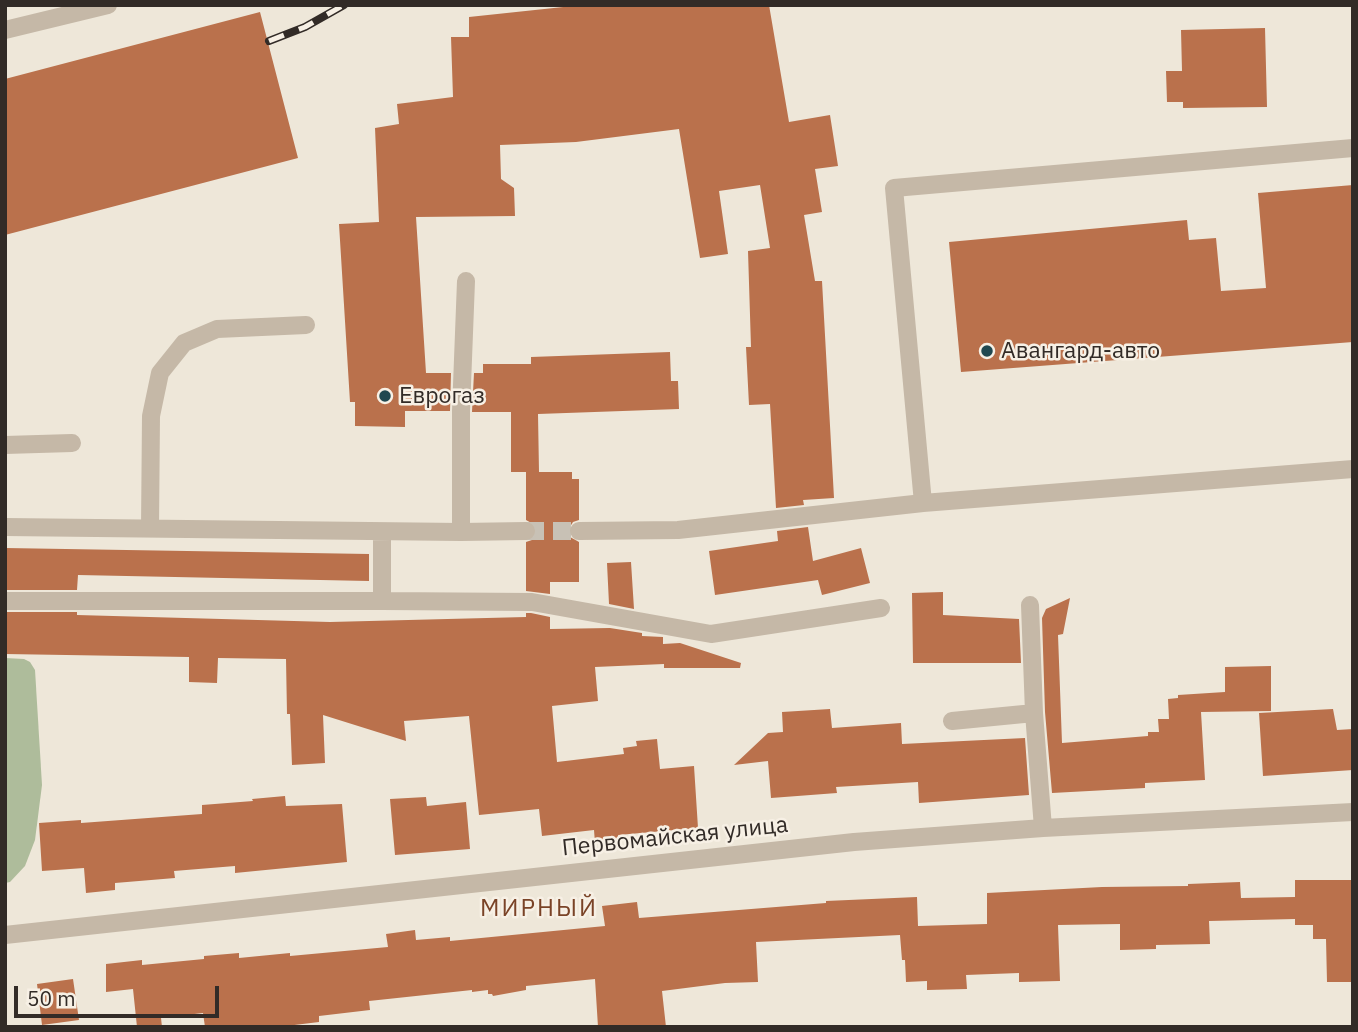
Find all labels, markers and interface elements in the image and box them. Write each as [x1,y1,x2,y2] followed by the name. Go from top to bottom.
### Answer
[1001,337,1160,365] place label: Авангард-авто
[979,343,995,359] marker: Авангард-авто
[399,382,485,410] place label: Еврогаз
[377,388,393,404] marker: Еврогаз
[561,811,789,863] street label: Первомайская улица
[481,895,597,923] district label: МИРНЫЙ
[18,972,222,1016] scale bar
[27,984,76,1012] text: 50 m

